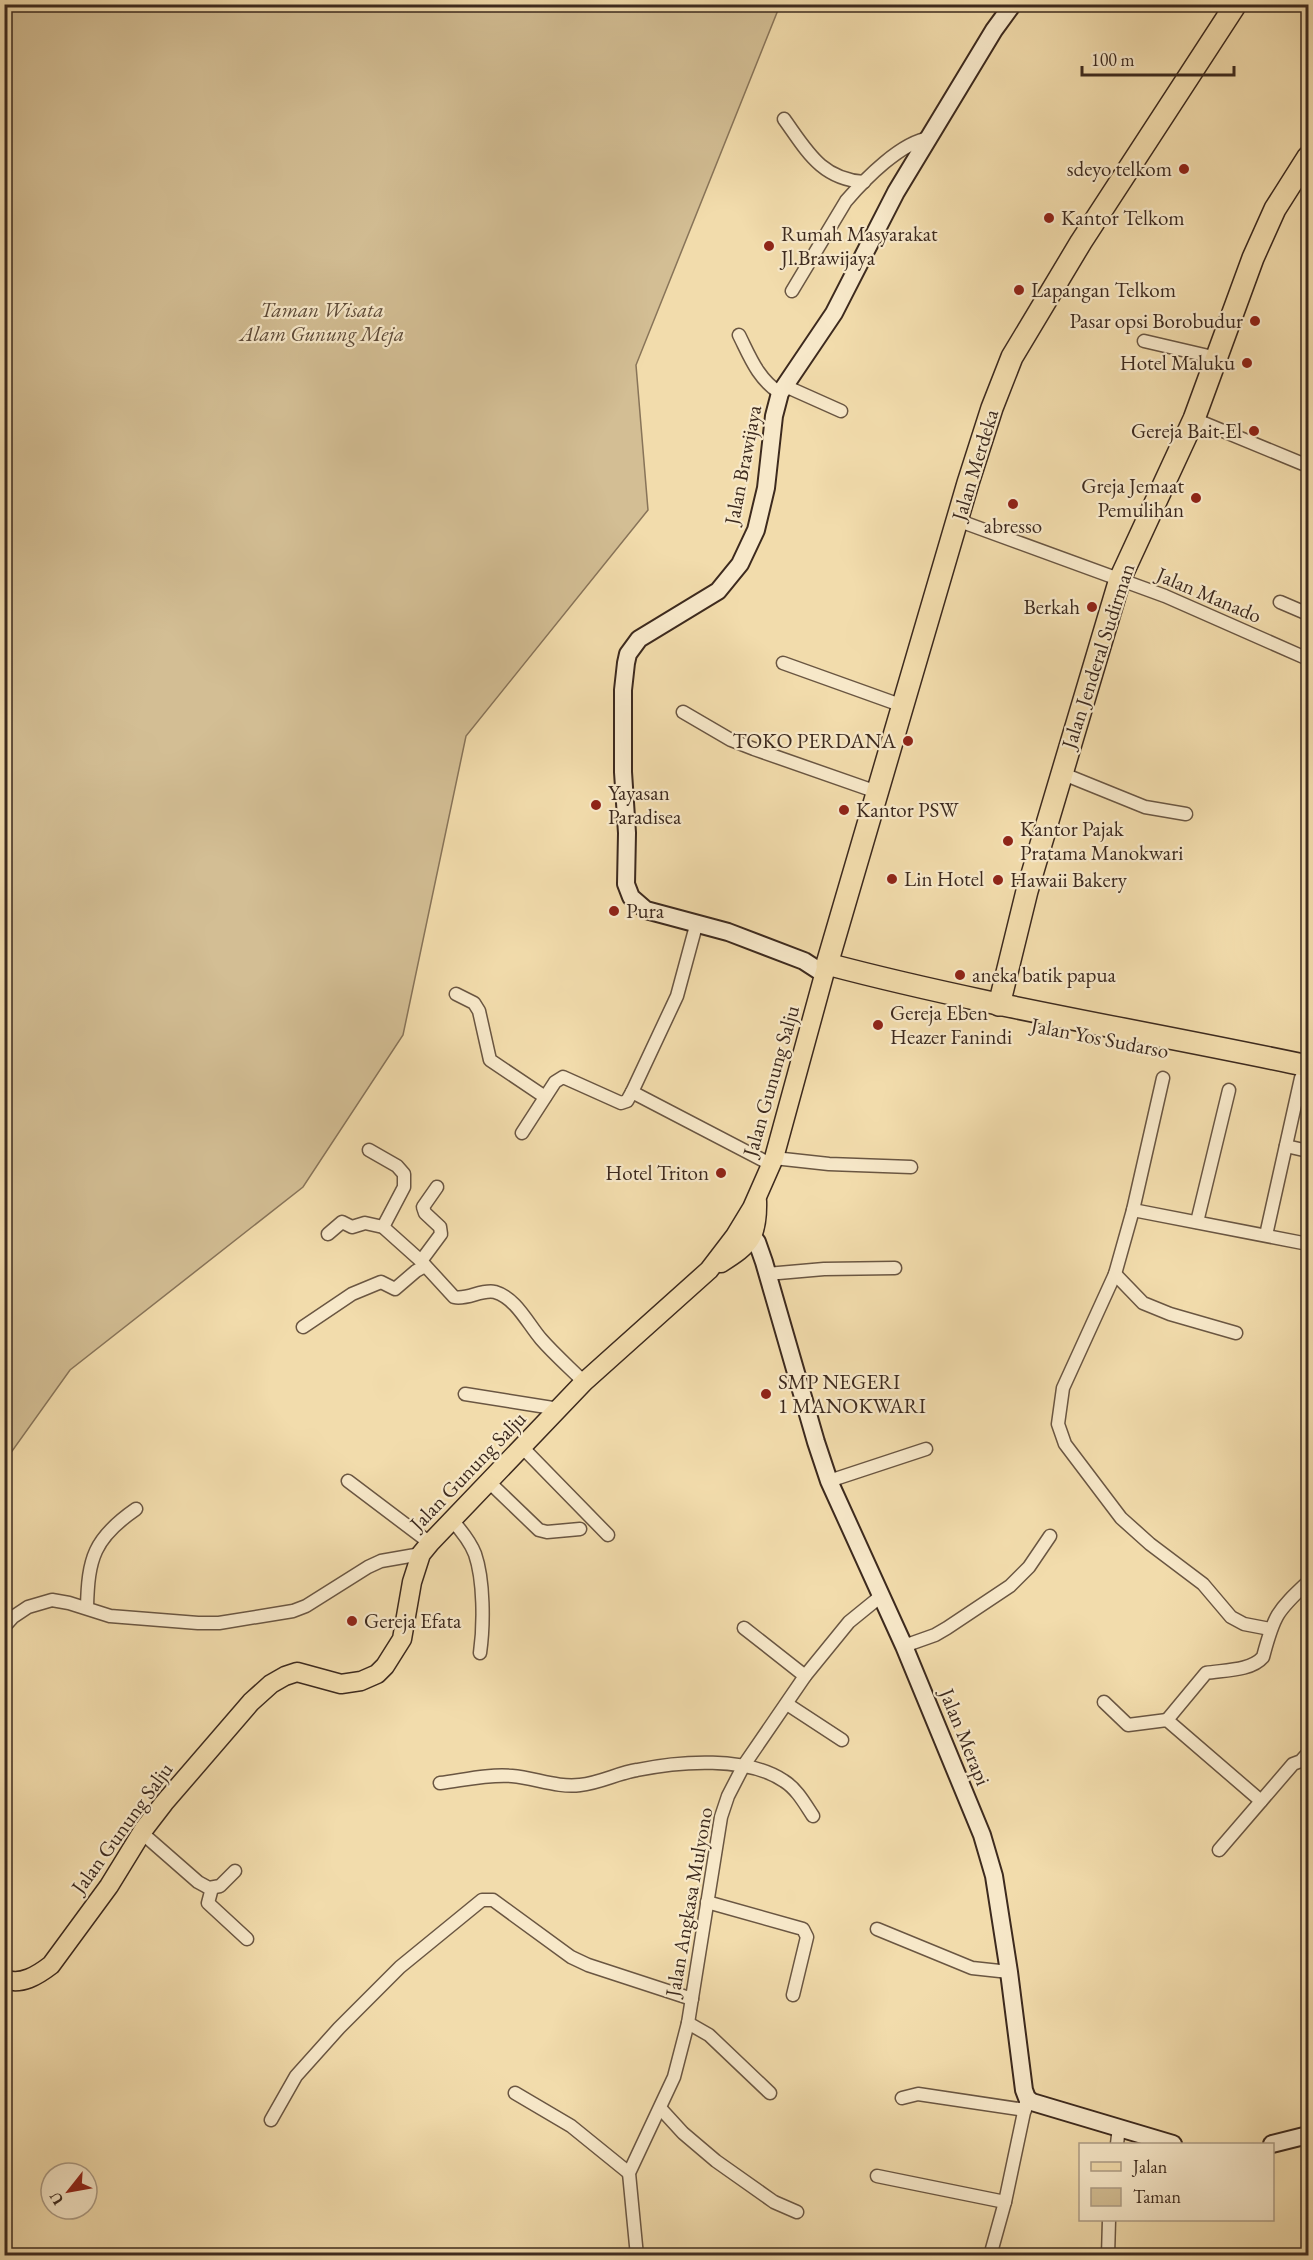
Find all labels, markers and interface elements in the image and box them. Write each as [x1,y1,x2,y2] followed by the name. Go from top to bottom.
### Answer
[1082,39,1234,77] scale bar
[1091,48,1135,71] text: 100 m
[1067,155,1172,182] place label: sdeyo telkom
[1177,162,1191,176] marker: sdeyo telkom
[1061,204,1185,231] place label: Kantor Telkom
[1042,211,1056,225] marker: Kantor Telkom
[779,220,938,271] place label: Rumah Masyarakat Jl.Brawijaya
[762,239,776,253] marker: Rumah Masyarakat Jl.Brawijaya
[1031,276,1176,303] place label: Lapangan Telkom
[1012,283,1026,297] marker: Lapangan Telkom
[238,296,404,347] park label: Taman Wisata Alam Gunung Meja
[1070,307,1243,334] place label: Pasar opsi Borobudur
[1248,314,1262,328] marker: Pasar opsi Borobudur
[1120,349,1235,376] place label: Hotel Maluku
[1240,356,1254,370] marker: Hotel Maluku
[717,402,767,529] street label: Jalan Brawijaya
[944,405,1004,526] street label: Jalan Merdeka
[1131,417,1242,444] place label: Gereja Bait-El
[1247,424,1261,438] marker: Gereja Bait-El
[1081,472,1184,523] place label: Greja Jemaat Pemulihan
[1189,491,1203,505] marker: Greja Jemaat Pemulihan
[1006,497,1020,511] marker: abresso
[984,512,1042,539] place label: abresso
[1054,560,1140,754] street label: Jalan Jenderal Sudirman
[1151,560,1266,629] street label: Jalan Manado
[1023,593,1080,620] place label: Berkah
[1085,600,1099,614] marker: Berkah
[732,727,896,754] place label: TOKO PERDANA
[901,734,915,748] marker: TOKO PERDANA
[608,779,682,830] place label: Yayasan Paradisea
[856,796,959,823] place label: Kantor PSW
[589,798,603,812] marker: Yayasan Paradisea
[837,803,851,817] marker: Kantor PSW
[1020,815,1183,866] place label: Kantor Pajak Pratama Manokwari
[1001,834,1015,848] marker: Kantor Pajak Pratama Manokwari
[904,865,984,892] place label: Lin Hotel
[1010,866,1128,893] place label: Hawaii Bakery
[885,872,899,886] marker: Lin Hotel
[991,873,1005,887] marker: Hawaii Bakery
[626,897,665,924] place label: Pura
[607,904,621,918] marker: Pura
[972,961,1116,988] place label: aneka batik papua
[953,968,967,982] marker: aneka batik papua
[890,999,1012,1050] place label: Gereja Eben Heazer Fanindi
[735,1002,805,1162] street label: Jalan Gunung Salju
[1027,1011,1171,1064] street label: Jalan Yos Sudarso
[871,1018,885,1032] marker: Gereja Eben Heazer Fanindi
[605,1159,709,1186] place label: Hotel Triton
[714,1166,728,1180] marker: Hotel Triton
[778,1368,926,1419] place label: SMP NEGERI 1 MANOKWARI
[759,1387,773,1401] marker: SMP NEGERI 1 MANOKWARI
[402,1405,532,1538] street label: Jalan Gunung Salju
[364,1607,462,1634] place label: Gereja Efata
[345,1614,359,1628] marker: Gereja Efata
[933,1682,997,1789] street label: Jalan Merapi
[64,1757,178,1900] street label: Jalan Gunung Salju
[658,1805,718,2001] street label: Jalan Angkasa Mulyono
[1079,2143,1274,2221] legend
[1131,2155,1168,2178] text: Jalan
[39,2161,99,2221] north arrow
[1133,2185,1182,2208] text: Taman
[44,2188,69,2209] text: U

